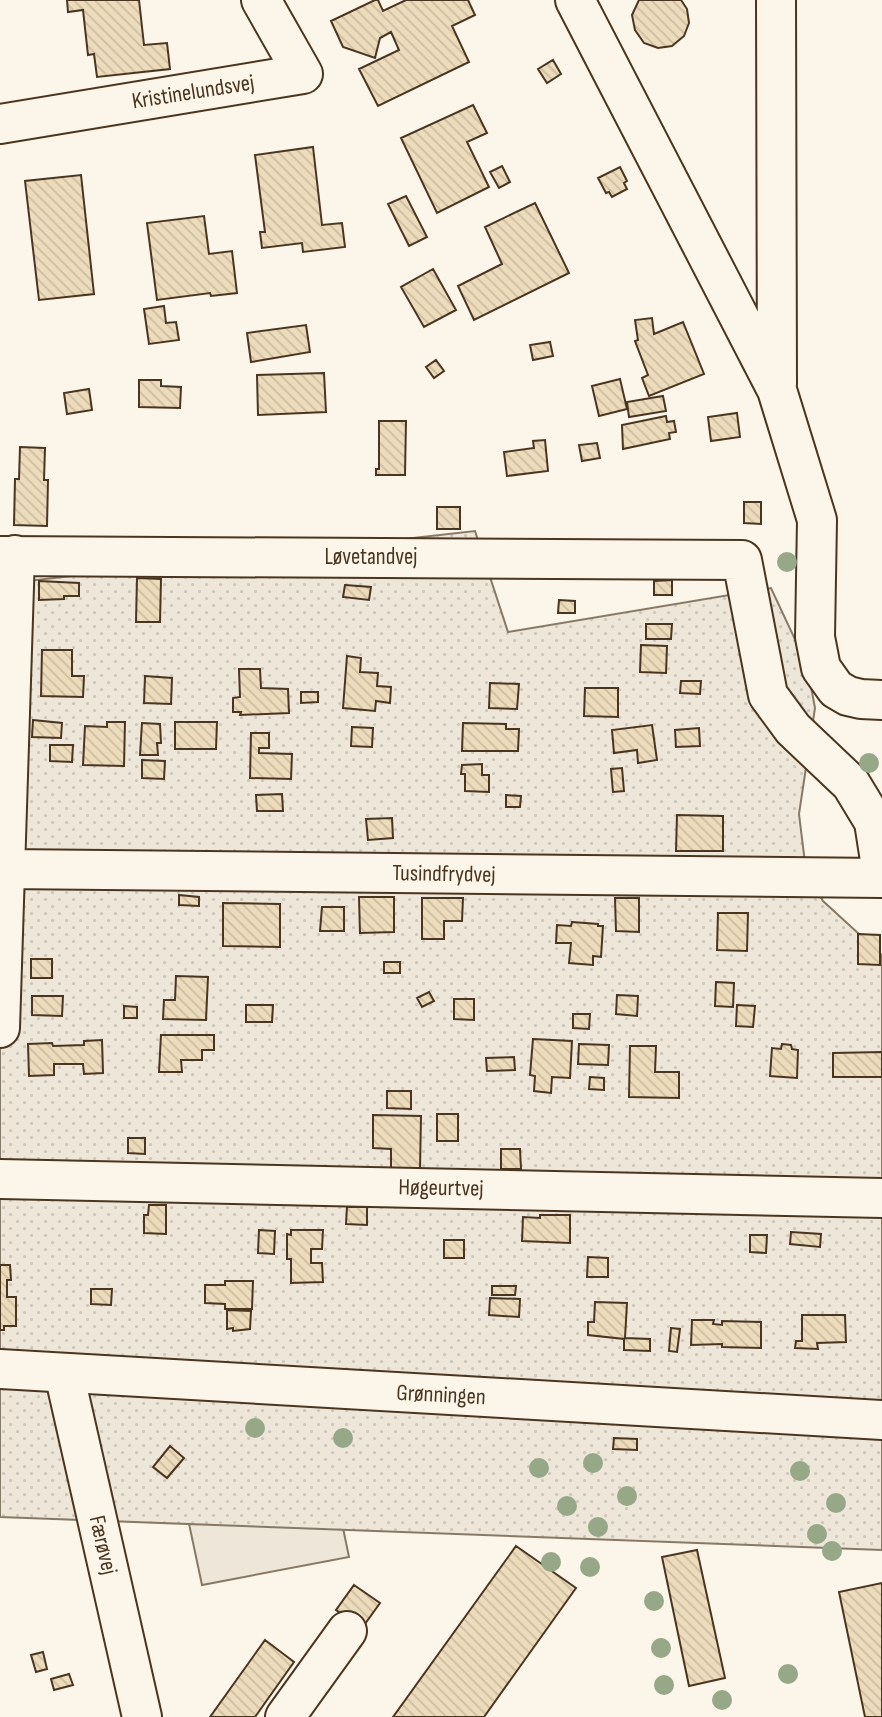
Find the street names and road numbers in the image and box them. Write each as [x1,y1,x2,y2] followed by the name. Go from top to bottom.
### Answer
[130,69,256,115] street label: Kristinelundsvej
[325,543,417,571] street label: Løvetandvej
[392,859,496,889] street label: Tusindfrydvej
[398,1173,484,1203] street label: Høgeurtvej
[396,1379,486,1411] street label: Grønningen
[83,1513,123,1577] street label: Færøvej

